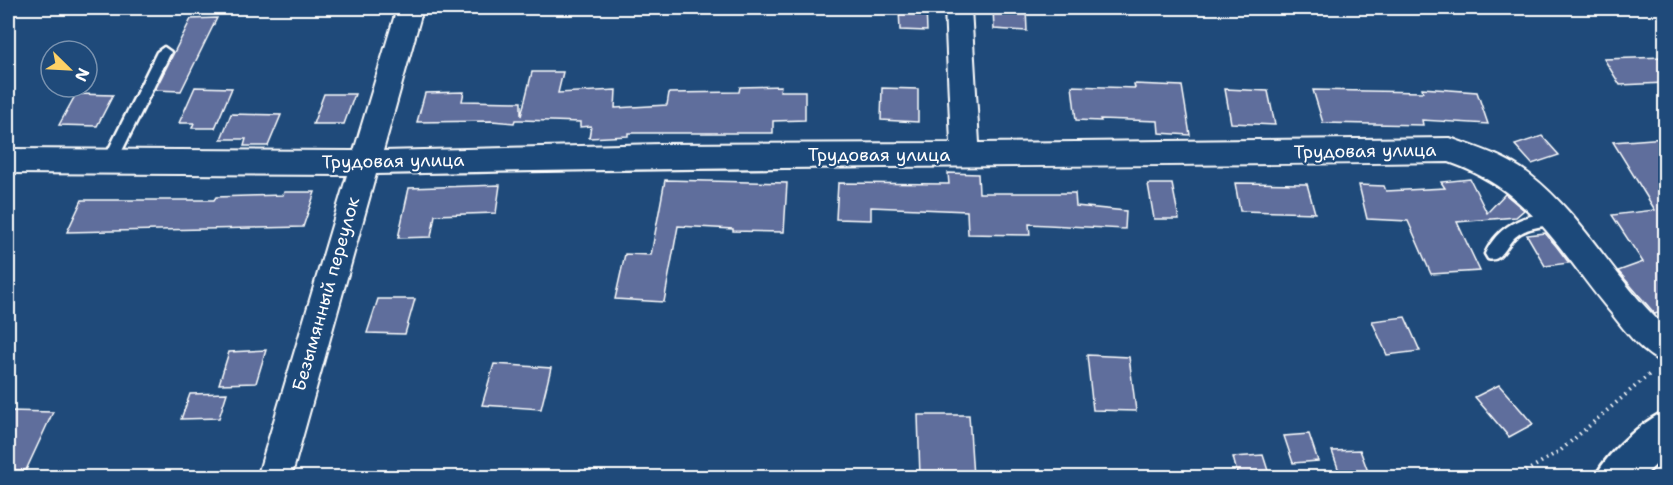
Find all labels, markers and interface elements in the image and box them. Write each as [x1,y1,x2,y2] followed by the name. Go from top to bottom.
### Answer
[39,39,99,99] north arrow
[70,65,94,85] text: N
[1293,138,1437,164] street label: Трудовая улица
[808,143,950,167] street label: Трудовая улица
[321,148,465,174] street label: Трудовая улица
[287,194,365,394] street label: Безымянный переулок

